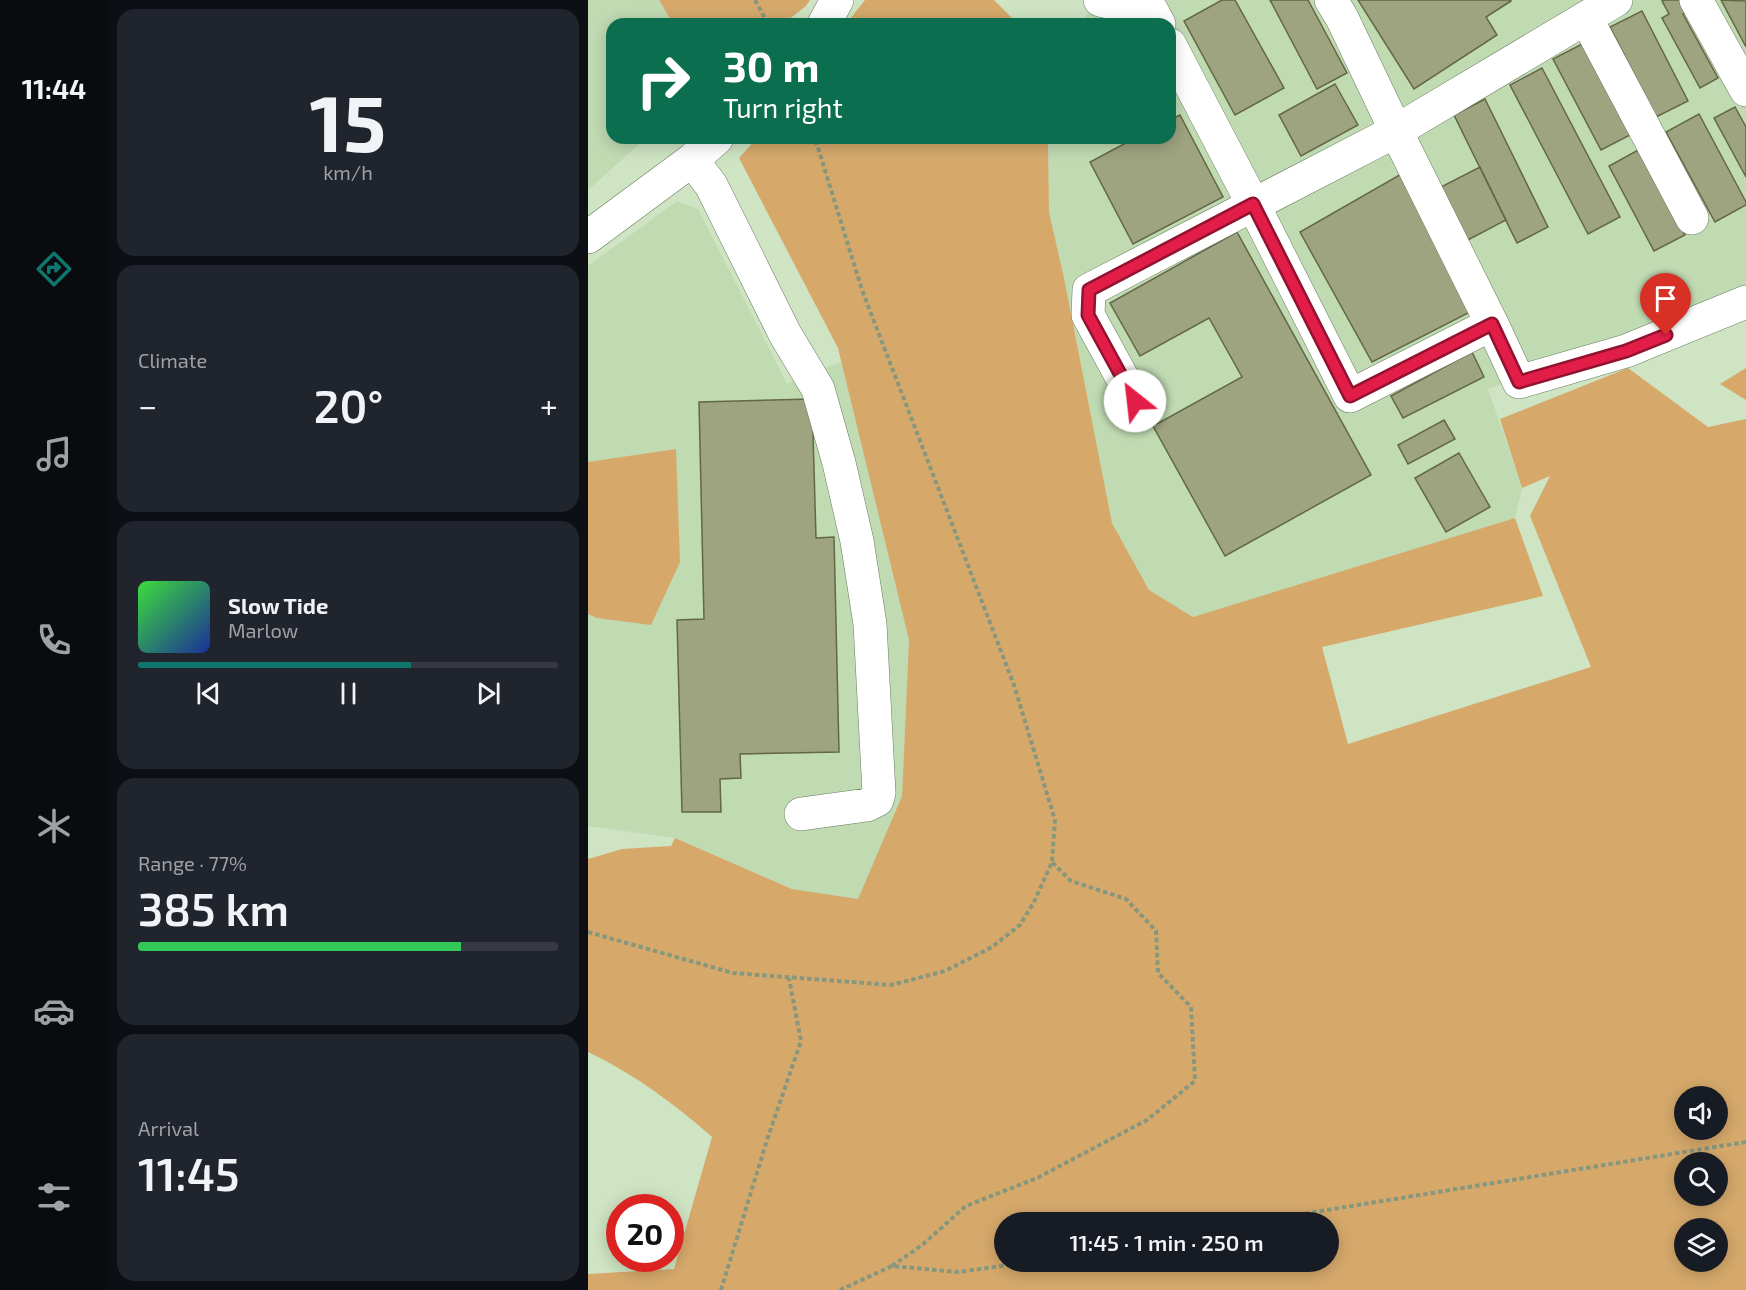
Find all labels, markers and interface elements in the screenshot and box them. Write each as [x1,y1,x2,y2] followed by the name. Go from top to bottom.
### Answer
[723,40,819,90] text: 30 m
[624,42,702,120] icon: right
[22,72,86,104] text: 11:44
[310,74,386,168] text: 15
[723,91,843,123] text: Turn right
[323,160,373,184] text: km/h
[33,248,75,290] icon: directions
[1640,273,1691,335] pin
[1649,282,1682,315] icon: arrive
[138,348,207,372] text: Climate
[1103,369,1167,433] position arrow
[314,378,383,432] text: 20°
[138,385,157,425] text: −
[540,385,558,425] text: +
[33,433,75,475] icon: music
[228,592,328,618] text: Slow Tide
[228,618,298,642] text: Marlow
[33,619,75,661] icon: phone
[192,677,225,710] icon: previous
[332,677,365,710] icon: pause
[472,677,505,710] icon: next
[33,805,75,847] icon: climate
[138,851,247,875] text: Range · 77%
[138,881,289,935] text: 385 km
[33,990,75,1032] icon: car
[1674,1086,1728,1272] map controls
[1674,1086,1728,1140] button: sound
[138,1116,199,1140] text: Arrival
[138,1146,240,1200] text: 11:45
[1674,1152,1728,1206] button: search
[33,1176,75,1218] icon: filters
[606,1194,684,1272] speed limit sign: 20
[1674,1218,1728,1272] button: layers
[1069,1229,1264,1255] text: 11:45 · 1 min · 250 m

